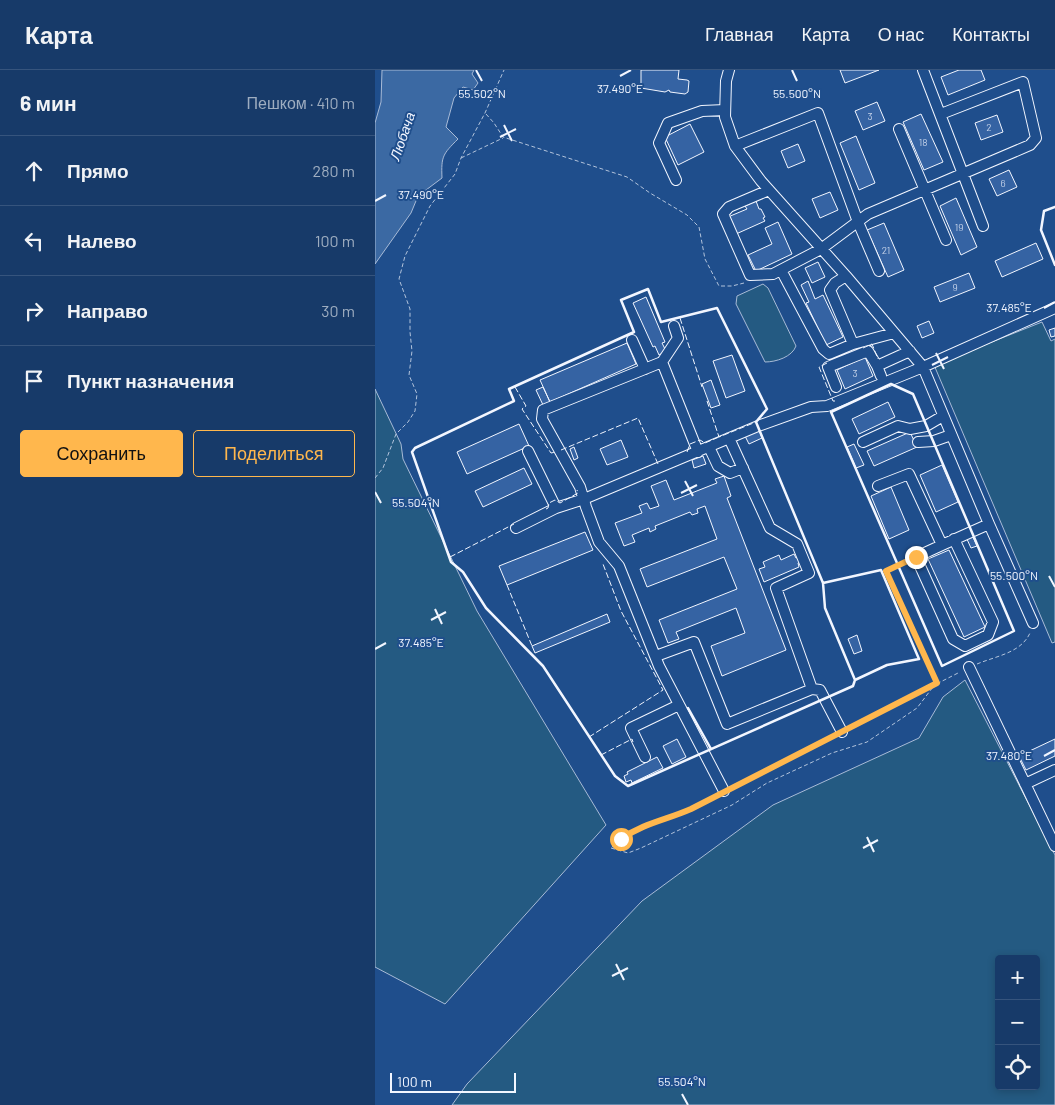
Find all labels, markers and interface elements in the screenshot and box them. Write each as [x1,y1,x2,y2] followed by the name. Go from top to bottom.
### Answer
[25,20,93,49] text: Карта
[705,23,774,45] text: Главная
[802,23,850,45] text: Карта
[878,23,924,45] text: О нас
[952,23,1030,45] text: Контакты
[597,81,643,95] text: 37.490°E
[458,86,506,100] text: 55.502°N
[773,86,821,100] text: 55.500°N
[20,90,77,115] text: 6 мин
[247,93,355,112] text: Пешком · 410 m
[386,109,418,163] water label: Любача
[867,110,873,122] house number: 3
[986,121,992,133] house number: 2
[919,136,927,148] house number: 18
[20,157,48,185] icon: ahead
[67,159,129,182] text: Прямо
[313,161,355,180] text: 280 m
[1000,177,1006,189] house number: 6
[398,187,444,201] text: 37.490°E
[955,221,963,233] house number: 19
[20,227,48,255] icon: left
[67,229,137,252] text: Налево
[315,231,355,250] text: 100 m
[882,244,890,256] house number: 21
[952,281,958,293] house number: 9
[20,297,48,325] icon: right
[67,299,148,322] text: Направо
[986,300,1032,314] text: 37.485°E
[321,301,355,320] text: 30 m
[20,367,48,395] icon: arrive
[852,367,858,379] house number: 3
[67,369,234,392] text: Пункт назначения
[20,430,183,477] button: Сохранить
[193,430,355,477] button: Поделиться
[392,495,440,509] text: 55.504°N
[905,546,928,569] route end
[990,568,1038,582] text: 55.500°N
[398,635,444,649] text: 37.485°E
[986,748,1032,762] text: 37.480°E
[610,828,633,851] route start
[995,955,1040,1090] map controls
[995,955,1040,1000] button: +
[995,1000,1040,1045] button: −
[995,1045,1040,1090] button: locate
[390,1070,516,1093] scale bar
[397,1073,432,1090] text: 100 m
[658,1074,706,1088] text: 55.504°N

